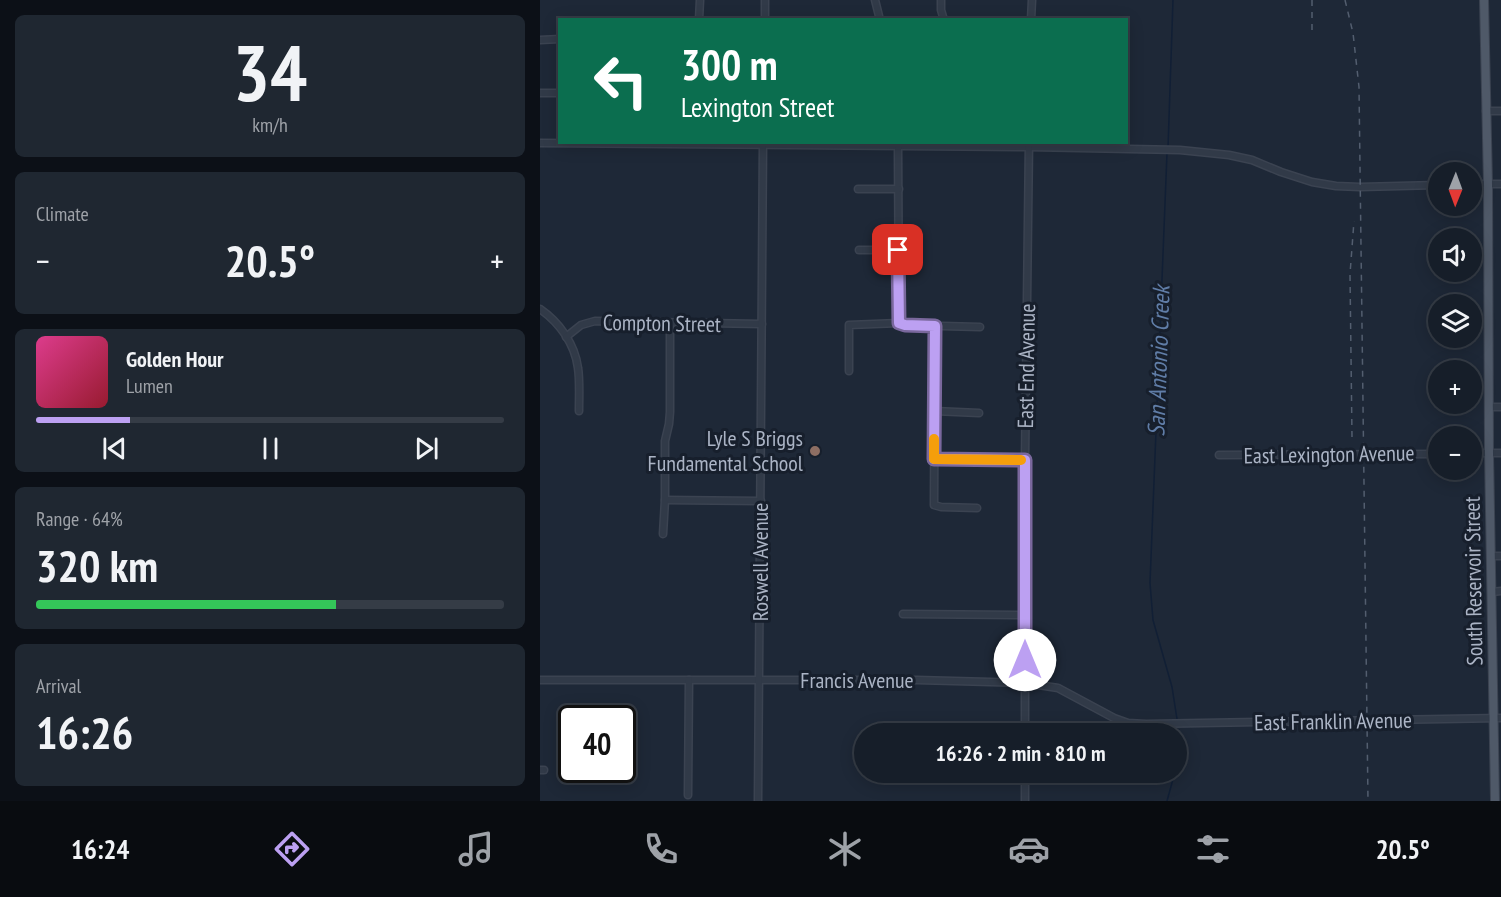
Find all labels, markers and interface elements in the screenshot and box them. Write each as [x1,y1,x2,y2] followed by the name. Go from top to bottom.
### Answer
[233,22,307,123] text: 34
[681,37,778,92] text: 300 m
[582,42,660,120] icon: left
[681,90,835,124] text: Lexington Street
[252,112,288,138] text: km/h
[1428,162,1482,216] north arrow
[1428,162,1482,480] map controls
[36,201,89,227] text: Climate
[872,224,923,275] pin
[1428,228,1482,282] button: sound
[225,231,315,289] text: 20.5°
[881,233,914,266] icon: arrive
[36,239,50,282] text: −
[490,239,504,282] text: +
[1140,282,1177,437] water label: San Antonio Creek
[1428,294,1482,348] button: layers
[1011,303,1041,429] street label: East End Avenue
[603,308,721,338] street label: Compton Street
[126,345,224,373] text: Golden Hour
[1428,360,1482,414] button: +
[126,373,173,399] text: Lumen
[648,424,804,477] place label: Lyle S Briggs Fundamental School
[1428,426,1482,480] button: −
[98,432,131,465] icon: previous
[254,432,287,465] icon: pause
[410,432,443,465] icon: next
[1243,439,1415,469] street label: East Lexington Avenue
[808,444,822,458] marker: Lyle S Briggs Fundamental School
[1458,496,1488,666] street label: South Reservoir Street
[746,503,774,621] street label: Roswell Avenue
[36,506,123,532] text: Range · 64%
[36,536,158,594] text: 320 km
[993,628,1057,692] position arrow
[800,666,914,694] street label: Francis Avenue
[36,673,81,699] text: Arrival
[36,703,133,761] text: 16:26
[558,705,636,783] speed limit sign: 40
[1254,706,1412,736] street label: East Franklin Avenue
[935,739,1106,767] text: 16:26 · 2 min · 810 m
[271,828,313,870] icon: directions
[455,828,497,870] icon: music
[640,828,682,870] icon: phone
[824,828,866,870] icon: climate
[1008,828,1050,870] icon: car
[1192,828,1234,870] icon: filters
[71,832,129,866] text: 16:24
[1376,832,1430,866] text: 20.5°

